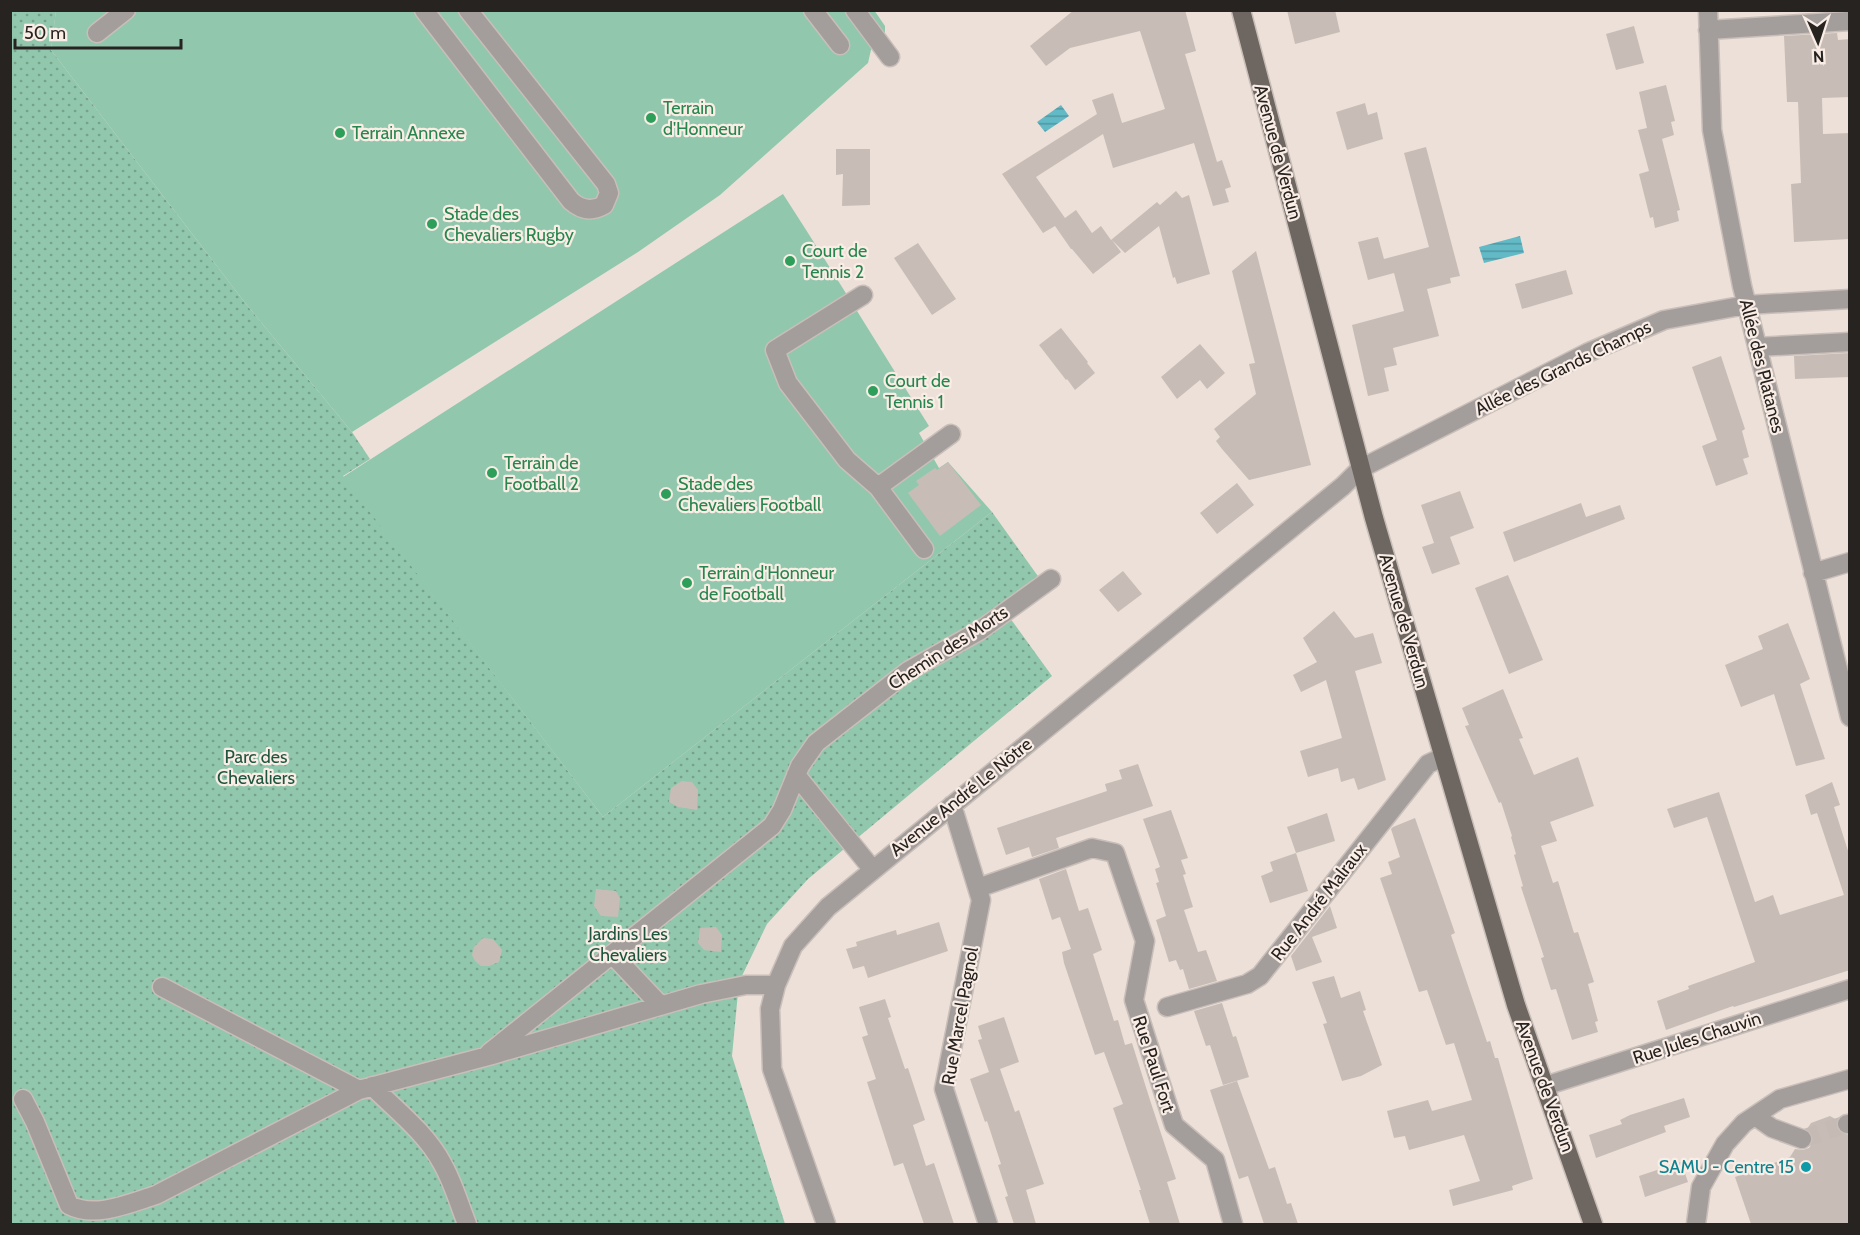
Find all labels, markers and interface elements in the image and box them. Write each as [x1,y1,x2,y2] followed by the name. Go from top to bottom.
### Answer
[15,12,182,50] scale bar
[1788,12,1848,72] north arrow
[24,22,66,44] text: 50 m
[1813,47,1825,66] text: N
[1249,82,1307,222] street label: Avenue de Verdun
[663,97,743,140] place label: Terrain d'Honneur
[644,111,658,125] marker: Terrain d'Honneur
[352,122,465,144] place label: Terrain Annexe
[333,126,347,140] marker: Terrain Annexe
[444,203,574,246] place label: Stade des Chevaliers Rugby
[425,217,439,231] marker: Stade des Chevaliers Rugby
[802,240,867,283] place label: Court de Tennis 2
[783,254,797,268] marker: Court de Tennis 2
[1735,297,1789,435] street label: Allée des Platanes
[1471,316,1655,420] street label: Allée des Grands Champs
[885,370,950,413] place label: Court de Tennis 1
[866,384,880,398] marker: Court de Tennis 1
[504,452,579,495] place label: Terrain de Football 2
[485,466,499,480] marker: Terrain de Football 2
[678,473,822,516] place label: Stade des Chevaliers Football
[659,487,673,501] marker: Stade des Chevaliers Football
[1374,551,1434,691] street label: Avenue de Verdun
[699,562,834,605] place label: Terrain d'Honneur de Football
[680,576,694,590] marker: Terrain d'Honneur de Football
[884,601,1012,695] street label: Chemin des Morts
[886,733,1036,861] street label: Avenue André Le Nôtre
[217,746,295,789] park label: Parc des Chevaliers
[1266,839,1372,965] street label: Rue André Malraux
[587,923,668,966] park label: Jardins Les Chevaliers
[937,945,983,1087] street label: Rue Marcel Pagnol
[1630,1007,1764,1069] street label: Rue Jules Chauvin
[1128,1013,1180,1115] street label: Rue Paul Fort
[1511,1017,1579,1155] street label: Avenue de Verdun
[1659,1156,1794,1178] place label: SAMU - Centre 15
[1799,1160,1813,1174] marker: SAMU - Centre 15

